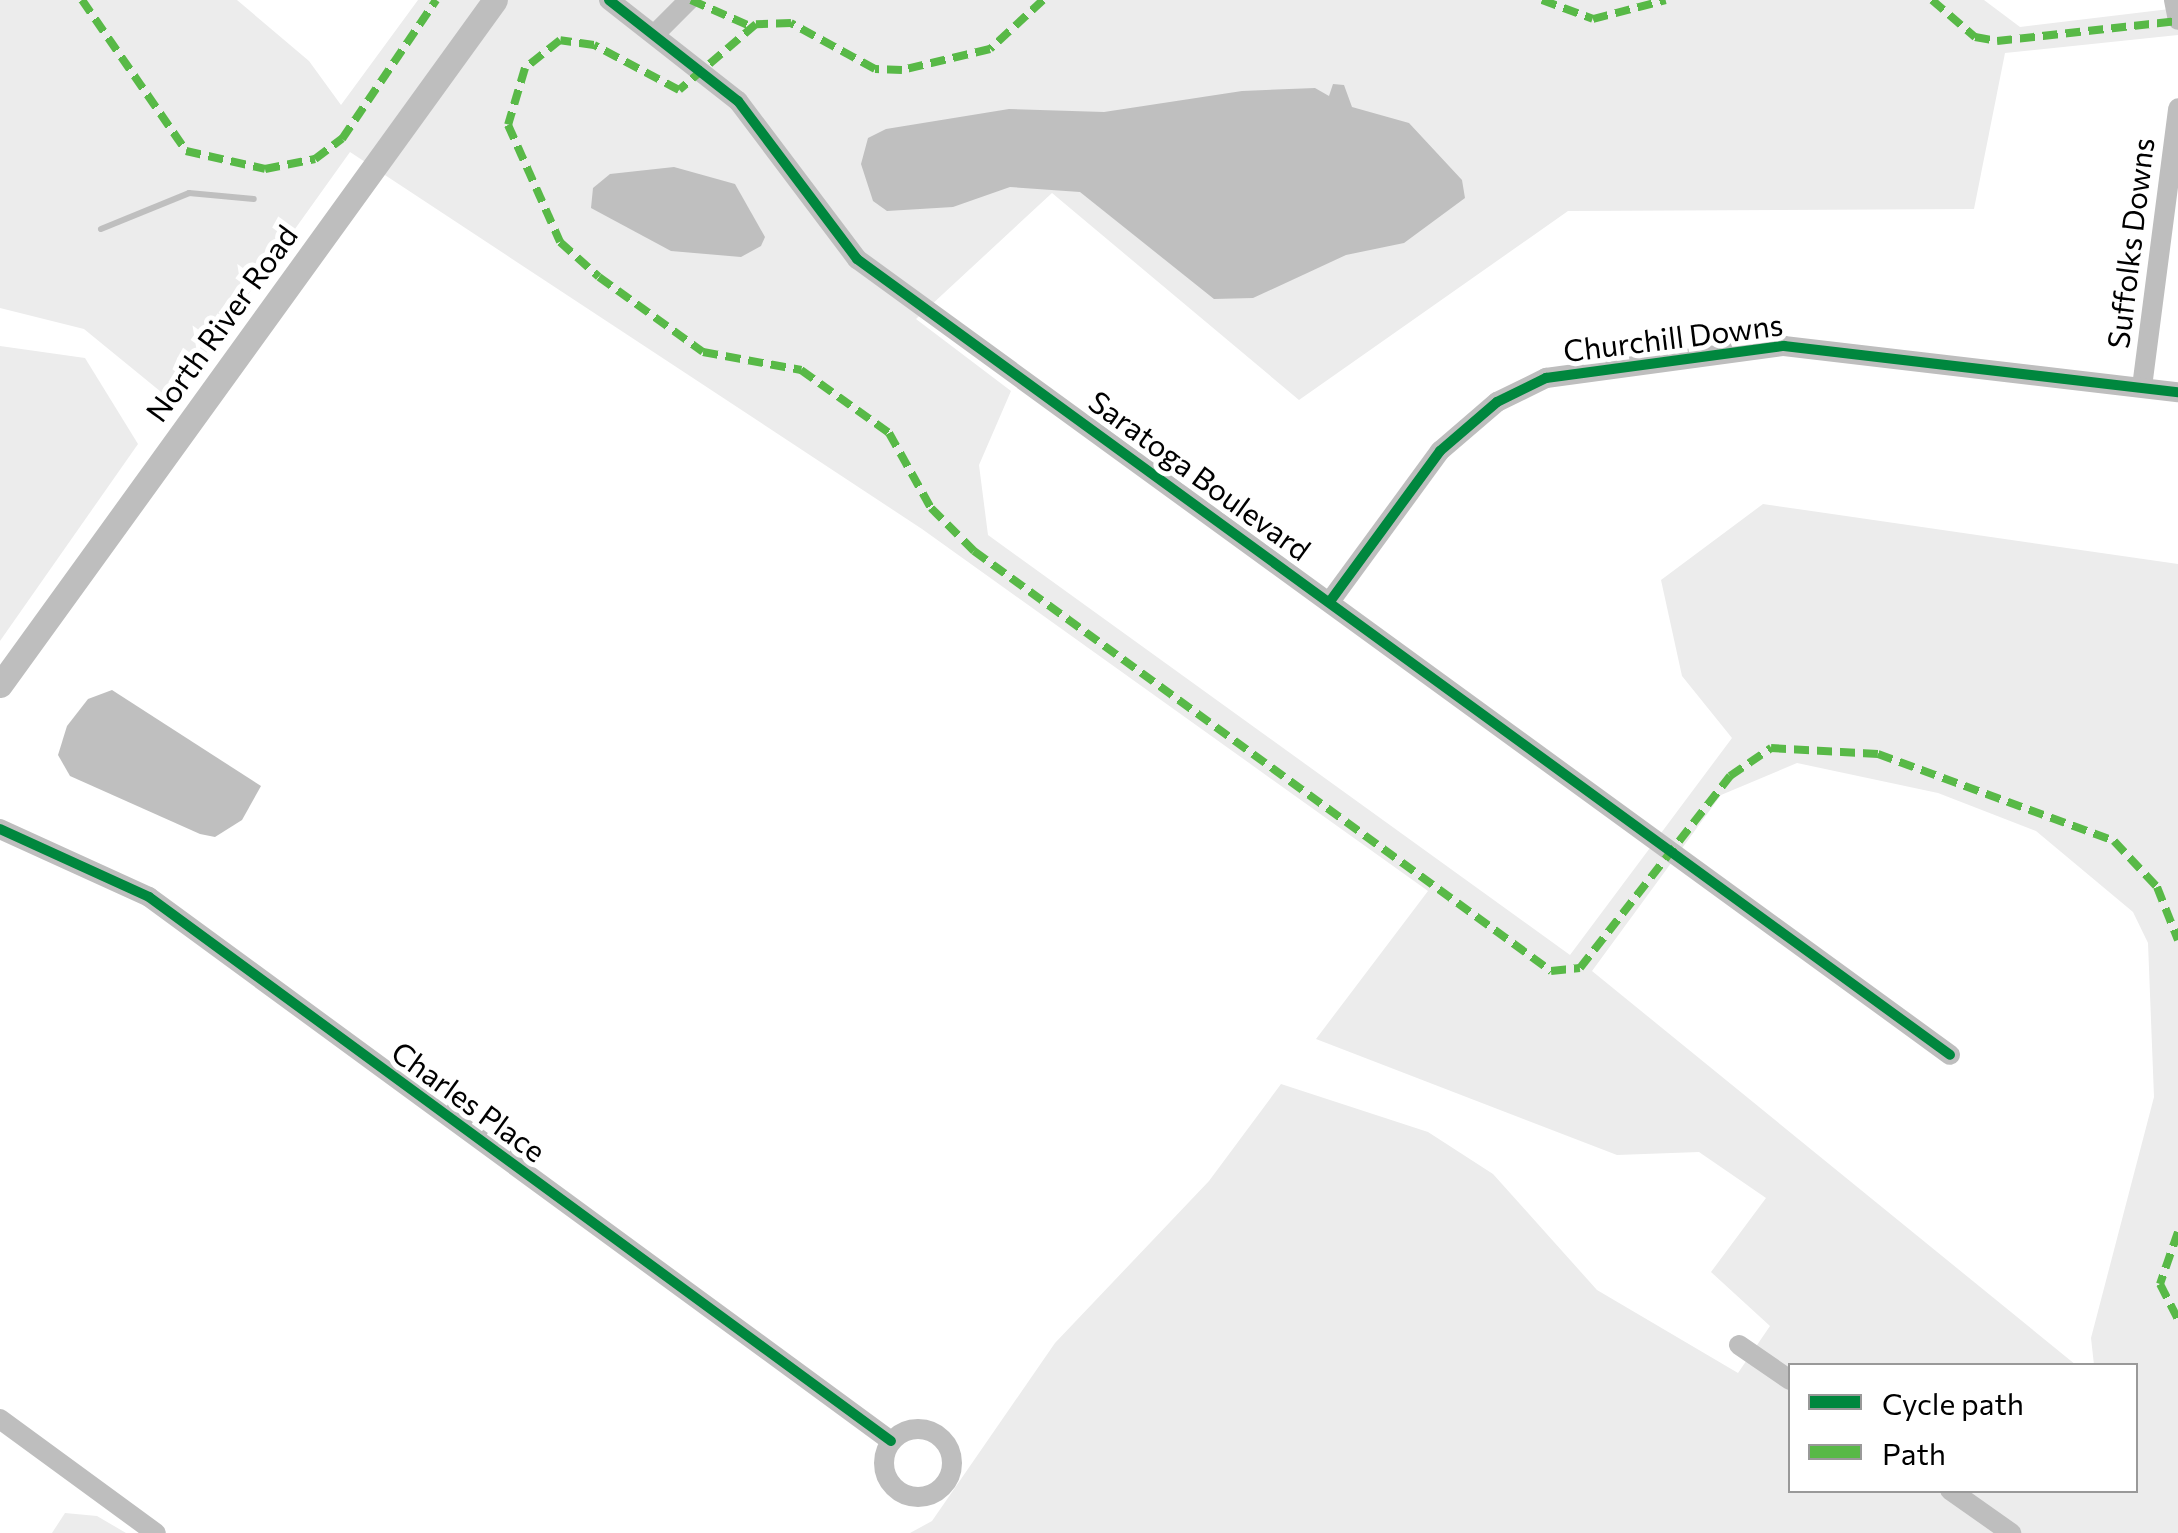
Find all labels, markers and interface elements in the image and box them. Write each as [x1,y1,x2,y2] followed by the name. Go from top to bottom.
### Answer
[2099,136,2161,350] street label: Suffolks Downs
[138,218,304,428] street label: North River Road
[1561,306,1785,368] street label: Churchill Downs
[1082,383,1318,567] street label: Saratoga Boulevard
[385,1033,553,1169] street label: Charles Place
[1788,1363,2138,1493] legend
[1882,1384,2024,1421] text: Cycle path
[1882,1434,1946,1471] text: Path

